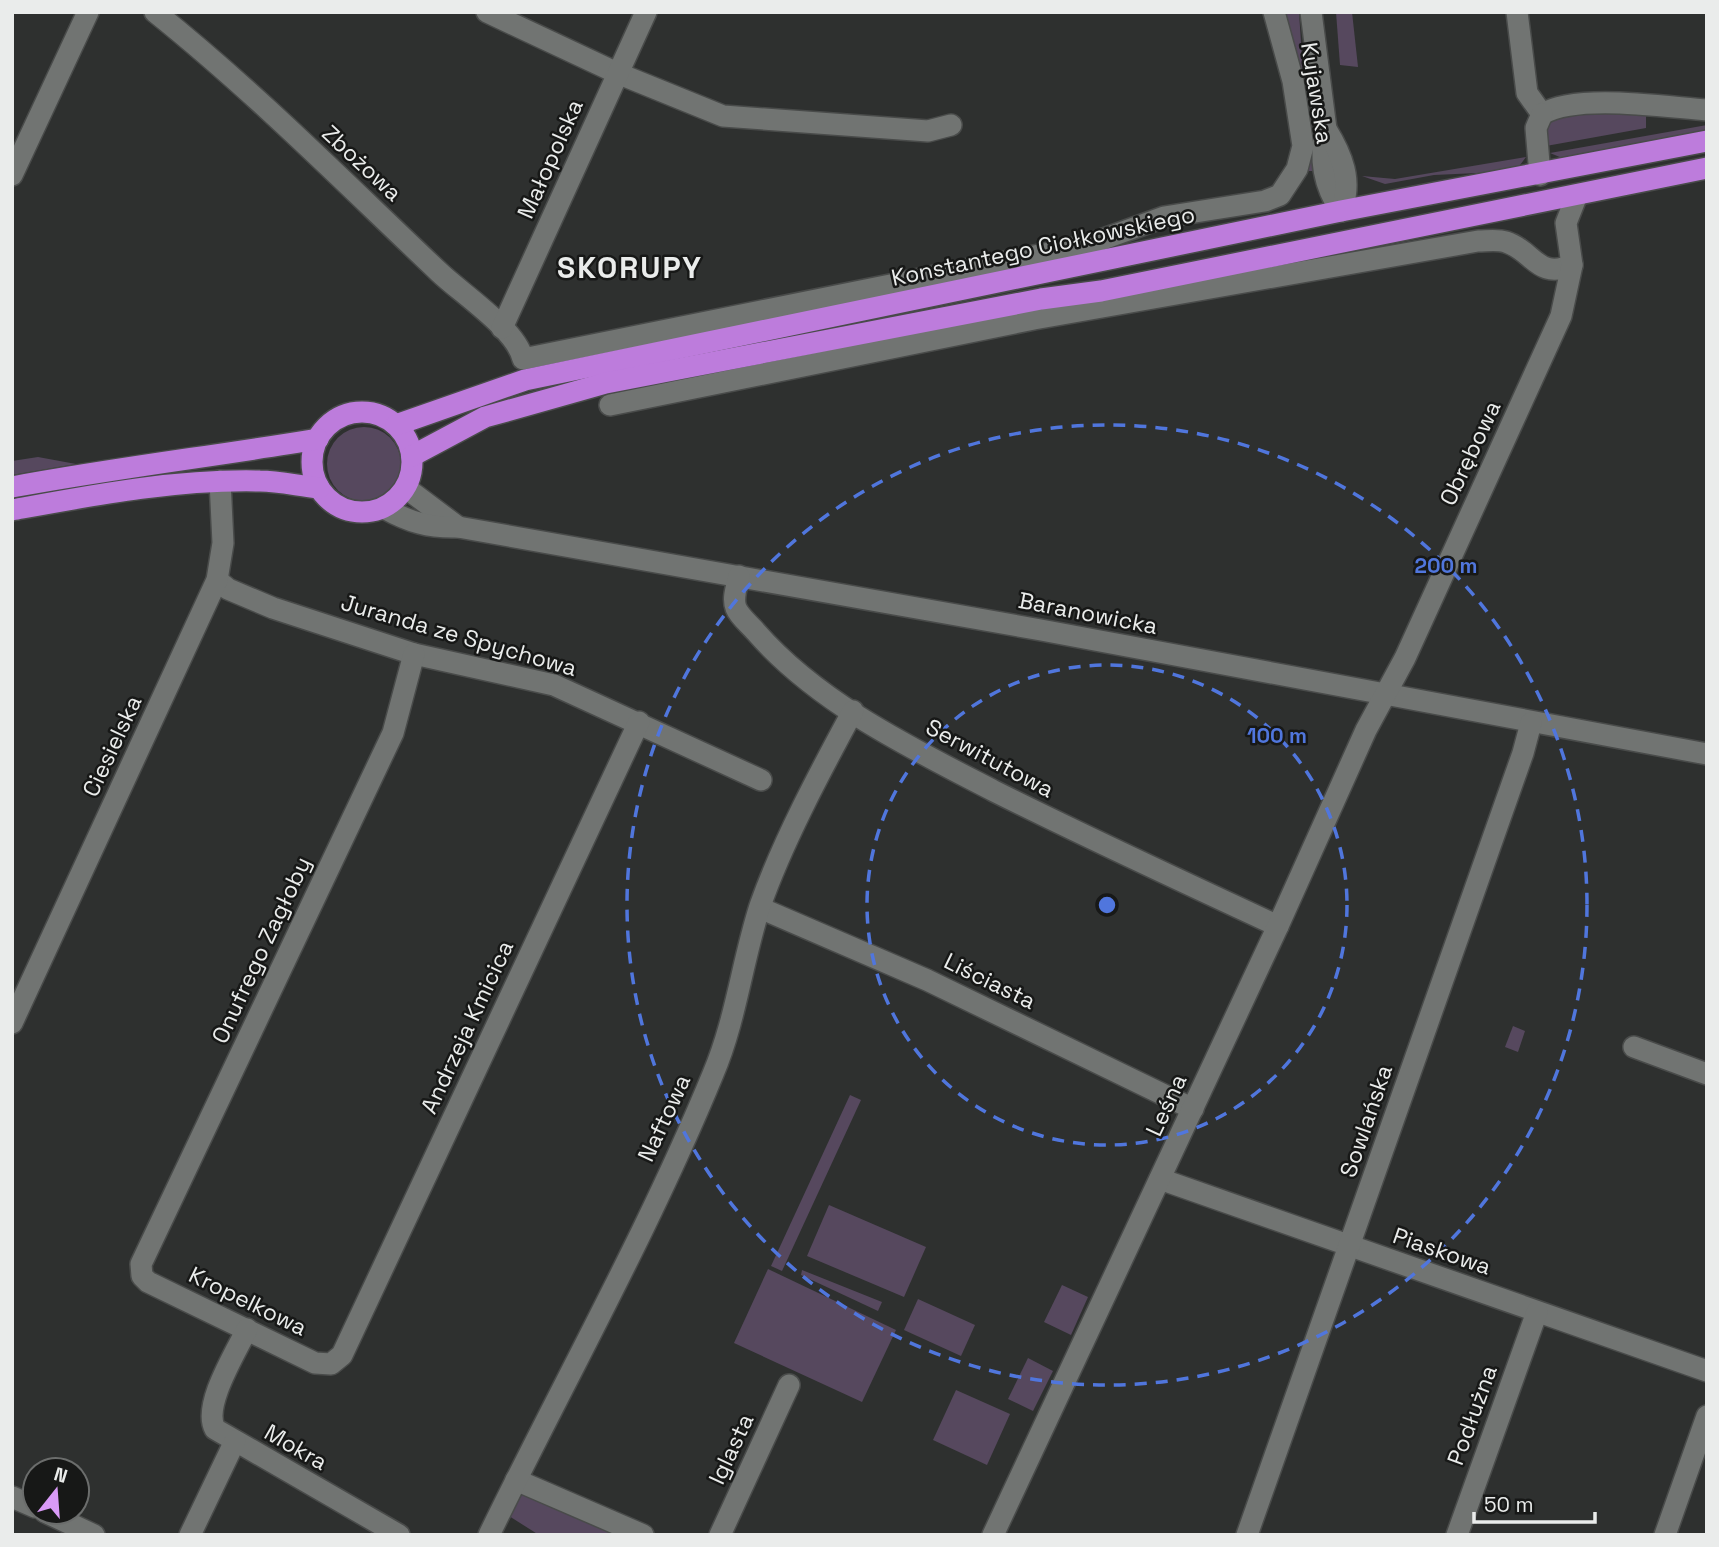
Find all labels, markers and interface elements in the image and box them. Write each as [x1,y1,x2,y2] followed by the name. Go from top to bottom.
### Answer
[1294,40,1340,146] street label: Kujawska
[510,95,590,223] street label: Małopolska
[316,118,408,208] street label: Zbożowa
[888,199,1198,293] street label: Konstantego Ciołkowskiego
[557,248,703,287] district label: SKORUPY
[1433,396,1507,510] street label: Obrębowa
[1415,552,1477,579] text: 200 m
[1016,585,1160,641] street label: Baranowicka
[338,587,580,683] street label: Juranda ze Spychowa
[75,691,149,801] street label: Ciesielska
[921,712,1059,804] street label: Serwitutowa
[1247,722,1307,749] text: 100 m
[205,852,317,1048] street label: Onufrego Zagłoby
[1095,893,1119,917] centre of rings
[414,936,520,1118] street label: Andrzeja Kmicica
[939,946,1041,1016] street label: Liściasta
[1333,1061,1399,1181] street label: Sowlańska
[631,1069,697,1167] street label: Naftowa
[1139,1069,1193,1141] street label: Leśna
[1389,1220,1495,1282] street label: Piaskowa
[184,1260,312,1342] street label: Kropelkowa
[1440,1361,1504,1469] street label: Podłużna
[702,1409,760,1489] street label: Iglasta
[259,1417,333,1477] street label: Mokra
[21,1456,91,1526] north arrow
[51,1461,71,1489] text: N
[1474,1480,1595,1524] scale bar
[1484,1491,1534,1518] text: 50 m

